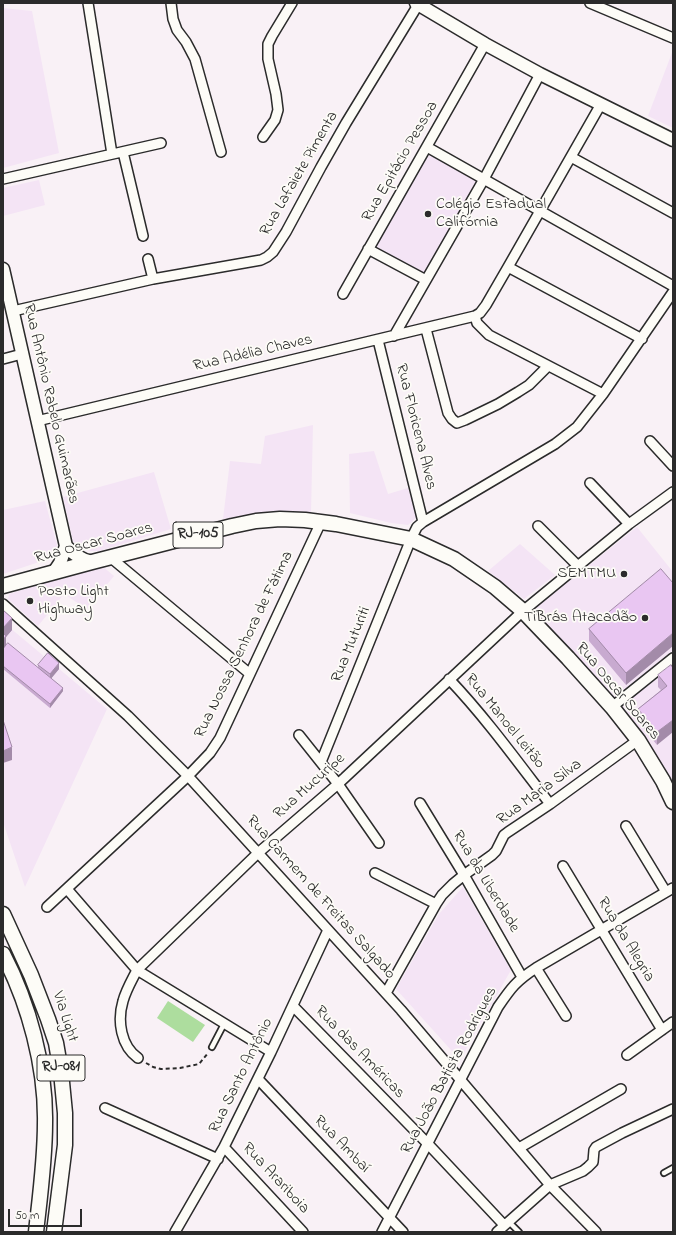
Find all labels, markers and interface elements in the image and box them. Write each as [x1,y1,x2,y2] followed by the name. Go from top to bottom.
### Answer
[359,98,443,226] street label: Rua Epitácio Pessoa
[257,108,343,240] street label: Rua Lafaiete Pimenta
[436,195,546,233] place label: Colégio Estadual Califórnia
[423,209,433,219] marker: Colégio Estadual Califórnia
[18,302,82,506] street label: Rua Antônio Rabelo Guimarães
[191,331,315,377] street label: Rua Adélia Chaves
[390,362,440,492] street label: Rua Floricena Alves
[33,519,155,569] street label: Rua Oscar Soares
[173,522,223,548] road number: RJ-105
[191,548,299,742] street label: Rua Nossa Senhora de Fátima
[557,564,616,584] place label: SEMTMU
[619,569,629,579] marker: SEMTMU
[38,582,109,620] place label: Posto Light Highway
[25,596,35,606] marker: Posto Light Highway
[328,604,376,686] street label: Rua Muturiti
[524,608,637,628] place label: TiBrás Atacadão
[640,613,650,623] marker: TiBrás Atacadão
[571,639,663,745] street label: Rua Oscar Soares
[460,671,548,773] street label: Rua Manoel Leitão
[270,750,350,824] street label: Rua Mucuripe
[494,756,586,830] street label: Rua Maria Silva
[241,812,399,984] street label: Rua Carmem de Freitas Salgado
[447,828,523,936] street label: Rua da Liberdade
[592,894,658,986] street label: Rua da Alegria
[398,984,502,1158] street label: Rua João Batista Rodrigues
[47,989,81,1045] street label: Via Light
[310,1003,408,1103] street label: Rua das Américas
[206,1015,278,1137] street label: Rua Santo Antônio
[37,1055,85,1081] road number: RJ-081
[309,1112,373,1178] street label: Rua Ambaí
[237,1139,313,1219] street label: Rua Arariboia
[10,1201,84,1227] scale bar
[15,1207,39,1225] text: 50 m

